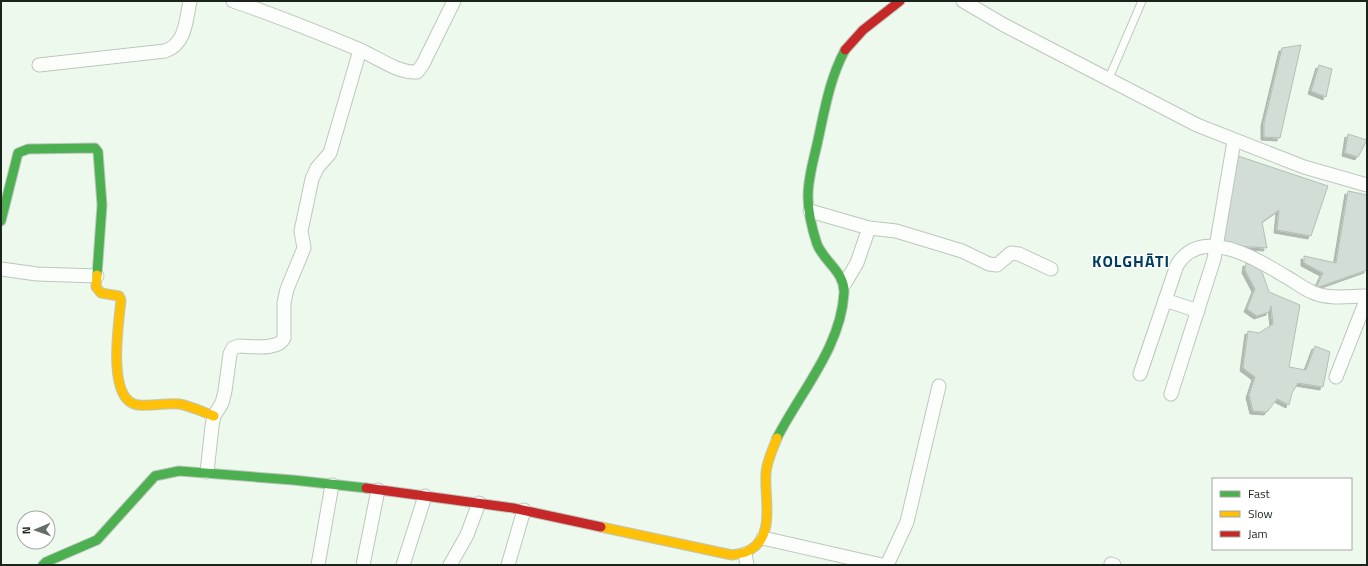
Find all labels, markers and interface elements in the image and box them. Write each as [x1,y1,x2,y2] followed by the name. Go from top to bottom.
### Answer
[1092,249,1170,273] district label: KOLGHĀTI
[1212,478,1352,550] legend
[1248,484,1271,503] text: Fast
[1248,504,1273,523] text: Slow
[16,510,56,550] north arrow
[1248,524,1268,543] text: Jam
[18,526,34,534] text: N

